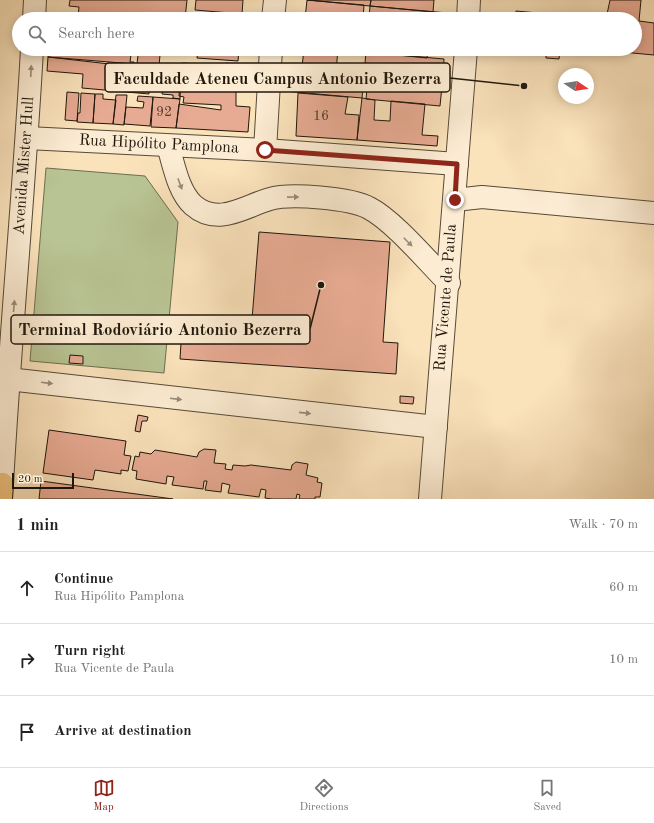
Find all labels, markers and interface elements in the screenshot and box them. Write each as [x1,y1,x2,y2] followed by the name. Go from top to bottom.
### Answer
[12,12,642,56] search box
[26,23,48,45] icon: search
[58,27,135,42] text: Search here
[105,63,450,92] callout: Faculdade Ateneu Campus Antonio Bezerra
[28,64,34,77] one-way arrow
[558,68,594,104] north arrow
[113,71,442,88] text: Faculdade Ateneu Campus Antonio Bezerra
[11,96,37,235] street label: Avenida Mister Hull
[156,105,172,119] house number: 92
[313,109,329,123] house number: 16
[78,133,239,157] street label: Rua Hipólito Pamplona
[256,141,274,159] route start
[178,178,184,190] one-way arrow
[446,191,464,209] route end
[287,194,300,200] one-way arrow
[432,223,460,372] street label: Rua Vicente de Paula
[403,237,413,247] one-way arrow
[10,300,17,312] one-way arrow
[11,315,310,344] callout: Terminal Rodoviário Antonio Bezerra
[18,322,302,339] text: Terminal Rodoviário Antonio Bezerra
[40,380,53,387] one-way arrow
[170,396,182,402] one-way arrow
[299,410,311,417] one-way arrow
[12,471,74,490] scale bar
[18,474,43,485] text: 20 m
[16,517,59,534] text: 1 min
[569,518,638,531] text: Walk · 70 m
[54,572,113,587] text: Continue
[16,577,38,599] icon: ahead
[609,581,638,594] text: 60 m
[54,590,184,603] text: Rua Hipólito Pamplona
[54,644,125,659] text: Turn right
[16,649,38,671] icon: right
[609,653,638,666] text: 10 m
[54,662,174,675] text: Rua Vicente de Paula
[16,721,38,743] icon: arrive
[54,724,192,739] text: Arrive at destination
[93,777,115,815] tab: Map
[300,777,348,815] tab: Directions
[533,777,561,815] tab: Saved

